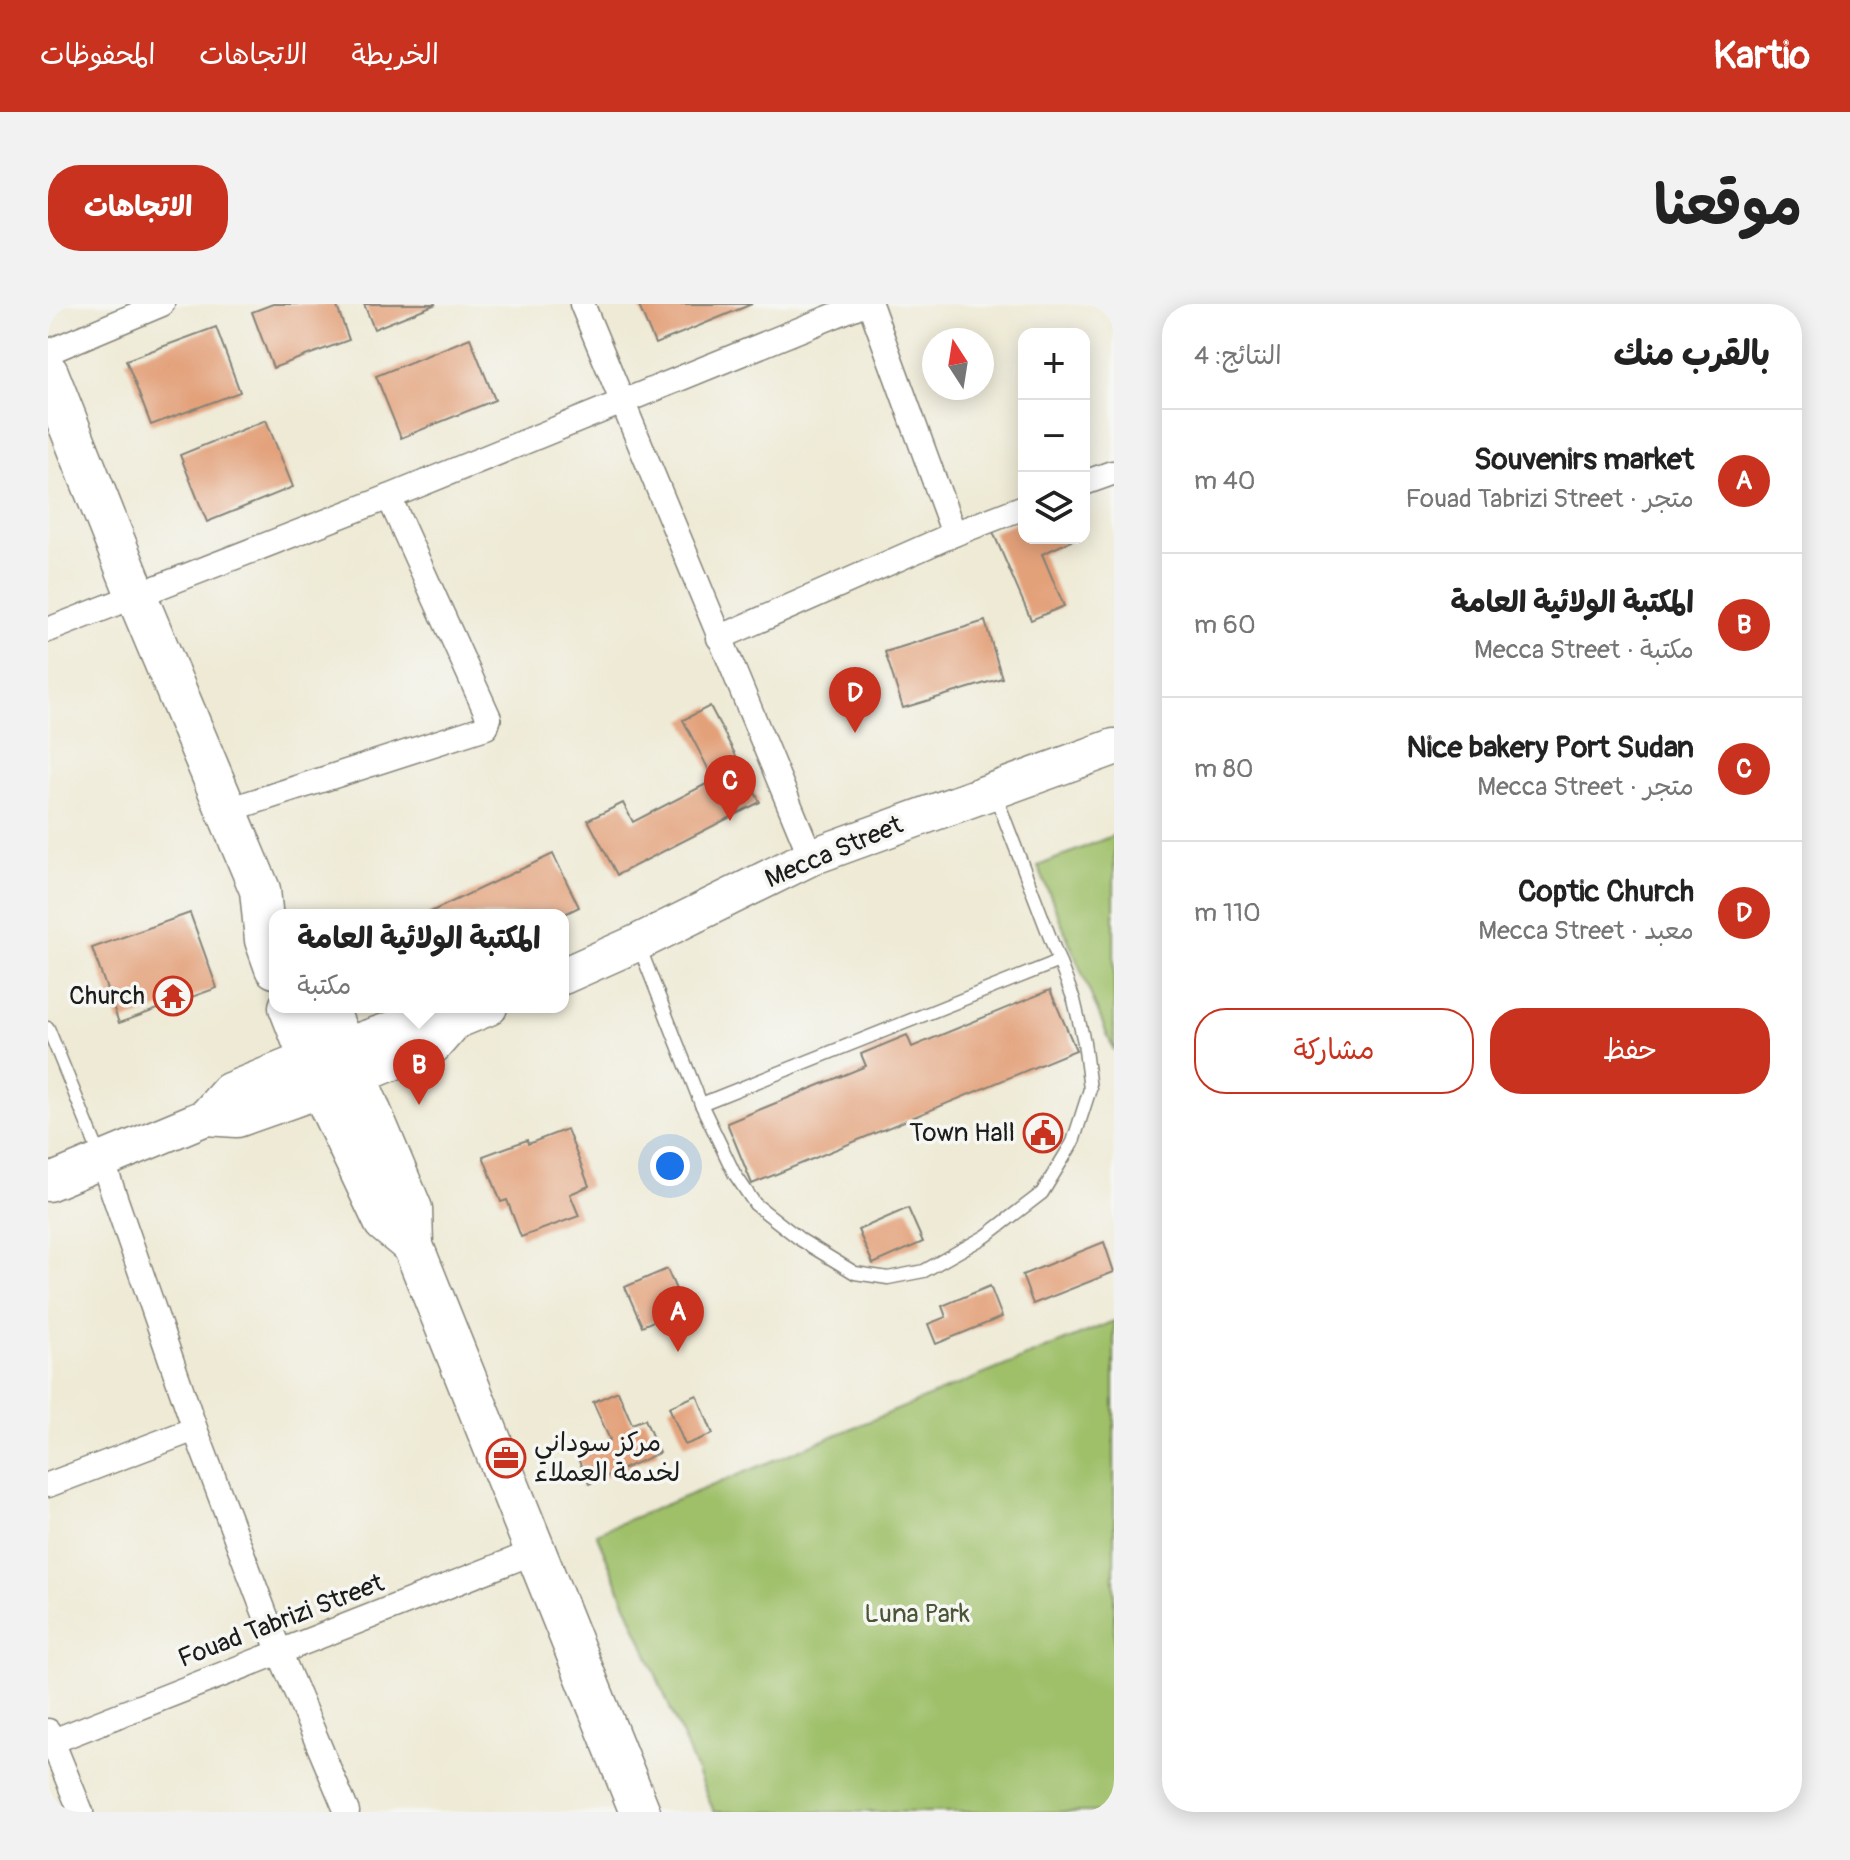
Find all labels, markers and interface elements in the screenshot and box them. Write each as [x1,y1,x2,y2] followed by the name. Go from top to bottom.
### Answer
[1713,32,1810,80] text: Kartio
[40,38,155,73] text: المحفوظات
[199,38,307,73] text: الاتجاهات
[351,38,439,73] text: الخريطة
[48,165,228,251] button: الاتجاهات
[1654,172,1802,241] text: موقعنا
[922,328,994,400] north arrow
[1018,328,1090,544] map controls
[1018,328,1090,400] button: +
[1614,333,1770,376] text: بالقرب منك
[1194,340,1282,372] text: النتائج: 4
[1018,400,1090,472] button: −
[1474,441,1694,478] text: Souvenirs market
[1194,465,1256,497] text: 40 m
[1736,465,1752,497] text: A
[1018,472,1090,544] button: layers
[1406,483,1694,515] text: متجر · Fouad Tabrizi Street
[1451,584,1694,621] text: المكتبة الولائية العامة
[1194,609,1256,641] text: 60 m
[1737,609,1751,641] text: B
[1474,634,1694,666] text: مكتبة · Mecca Street
[829,667,881,733] pin: D
[1407,729,1694,766] text: Nice bakery Port Sudan
[1194,753,1254,785] text: 80 m
[1736,753,1752,785] text: C
[704,755,756,821] pin: C
[1477,771,1694,803] text: متجر · Mecca Street
[760,809,908,895] street label: Mecca Street
[1518,873,1694,910] text: Coptic Church
[1194,897,1261,929] text: 110 m
[1736,897,1752,929] text: D
[269,909,569,1013] popup
[1478,915,1694,947] text: معبد · Mecca Street
[297,920,541,957] text: المكتبة الولائية العامة
[297,970,351,1002] text: مكتبة
[152,975,194,1017] temple icon: Church
[69,980,145,1012] place label: Church
[1194,1008,1474,1094] button: مشاركة
[1490,1008,1770,1094] button: حفظ
[393,1039,445,1105] pin: B
[1022,1112,1064,1154] public building icon: Town Hall
[909,1117,1015,1149] place label: Town Hall
[650,1146,690,1186] your location
[652,1286,704,1352] pin: A
[534,1427,680,1489] place label: مركز سوداني لخدمة العملاء
[485,1437,527,1479] office icon: مركز سوداني لخدمة العملاء
[174,1567,389,1675] street label: Fouad Tabrizi Street
[864,1598,970,1630] park label: Luna Park

